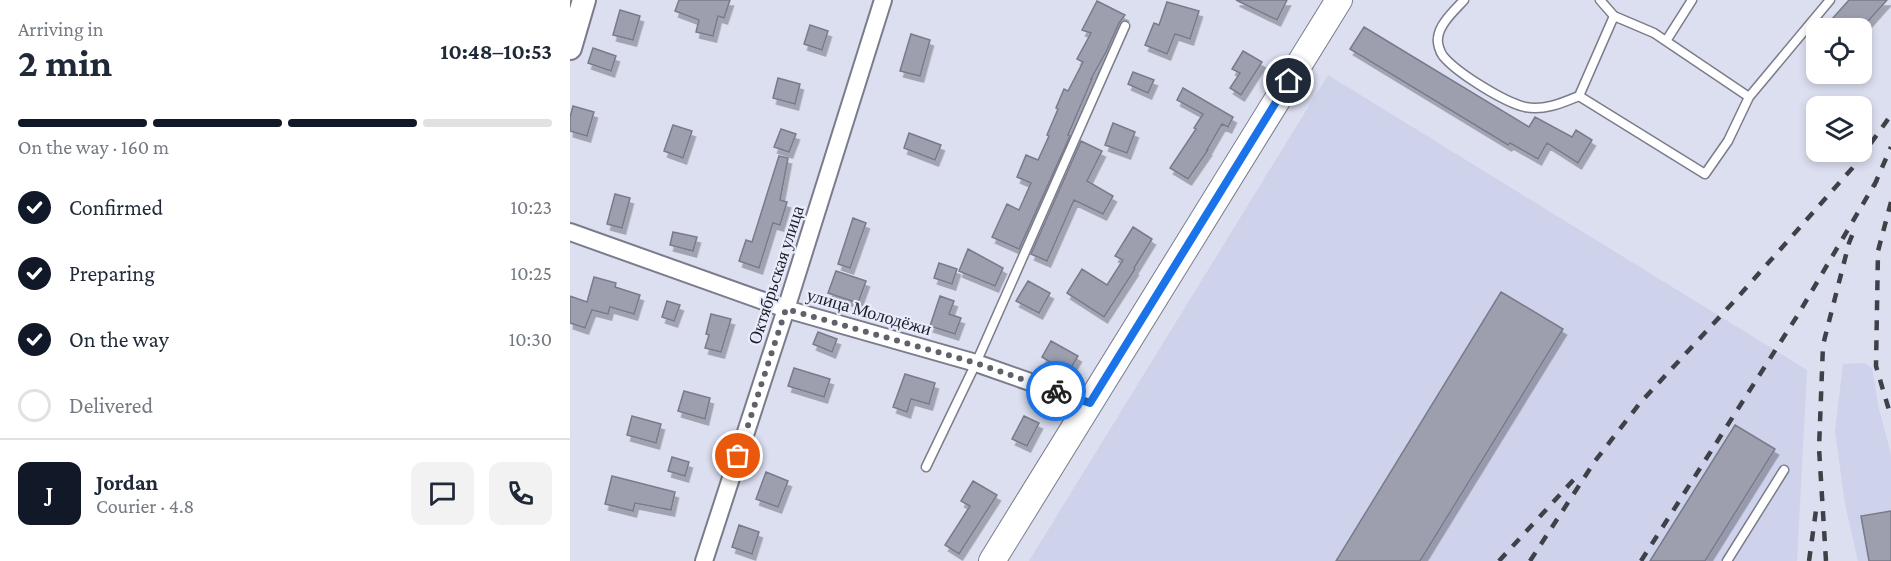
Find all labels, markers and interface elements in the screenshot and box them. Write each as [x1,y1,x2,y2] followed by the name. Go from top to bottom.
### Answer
[18,18,103,40] text: Arriving in
[1806,18,1872,162] map controls
[1806,18,1872,84] button: locate
[440,39,552,64] text: 10:48–10:53
[18,41,112,84] text: 2 min
[1263,55,1314,106] pin
[1272,64,1305,97] icon: home
[1806,96,1872,162] button: layers
[18,136,169,158] text: On the way · 160 m
[18,191,51,224] icon: check
[69,195,163,220] text: Confirmed
[510,196,552,218] text: 10:23
[744,203,808,347] street label: Октябрьская улица
[18,257,51,290] icon: check
[69,261,155,286] text: Preparing
[511,262,552,284] text: 10:25
[804,285,934,339] street label: улица Молодёжи
[18,323,51,356] icon: check
[69,327,169,352] text: On the way
[509,328,552,350] text: 10:30
[1026,361,1086,421] courier
[1040,375,1073,408] icon: bike
[69,393,153,418] text: Delivered
[712,430,763,481] pin
[721,439,754,472] icon: bag
[411,462,474,525] button: chat
[489,462,552,525] button: phone
[96,470,158,495] text: Jordan
[46,481,53,506] text: J
[96,495,194,517] text: Courier · 4.8

